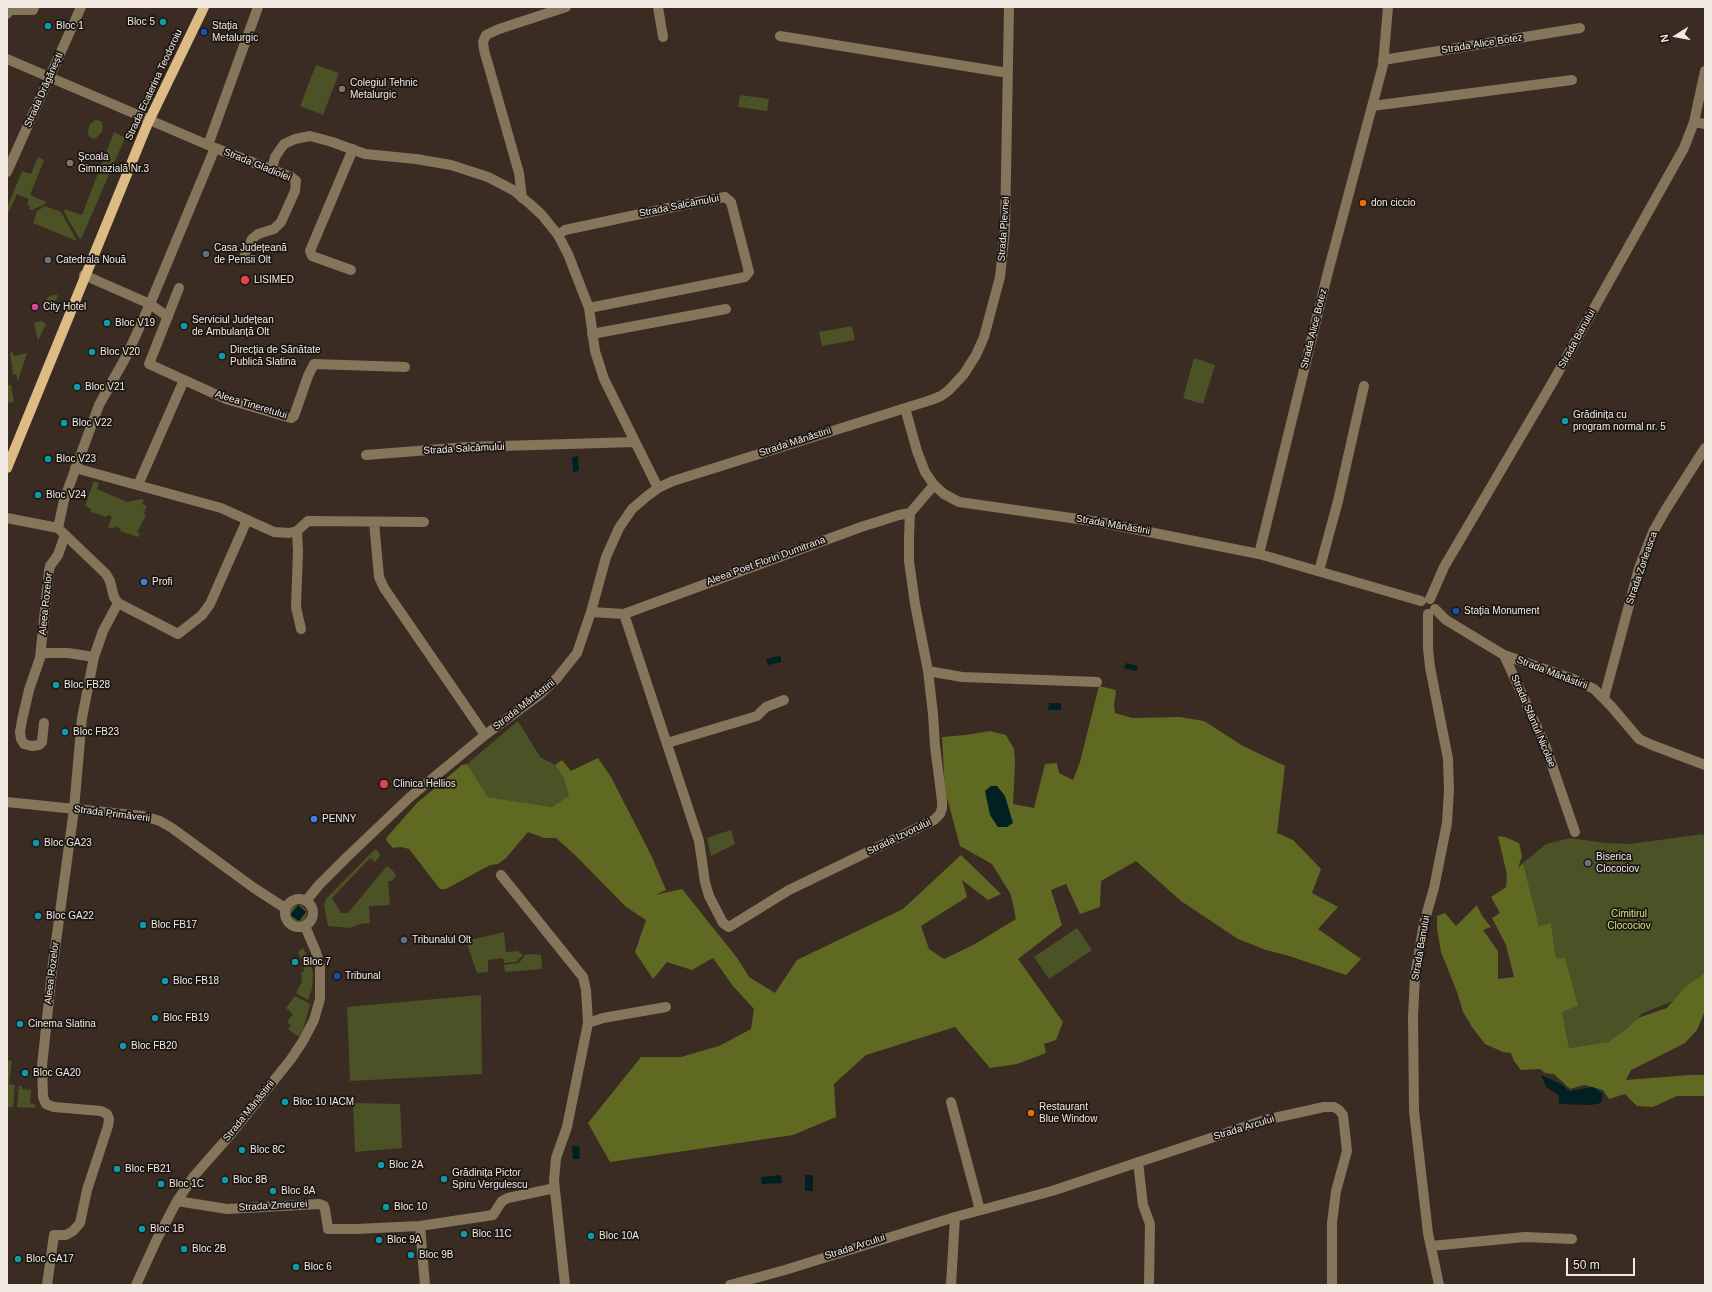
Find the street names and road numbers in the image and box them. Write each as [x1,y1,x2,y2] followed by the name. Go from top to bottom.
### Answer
[123,28,185,142] street label: Strada Ecaterina Teodoroiu
[1440,32,1524,56] street label: Strada Alice Botez
[22,51,66,129] street label: Strada Drăgănești
[222,146,292,184] street label: Strada Gladiolei
[638,192,720,220] street label: Strada Salcâmului
[996,196,1012,262] street label: Strada Plevnei
[1298,288,1330,370] street label: Strada Alice Botez
[1556,307,1598,371] street label: Strada Banului
[214,388,288,422] street label: Aleea Tineretului
[757,425,833,459] street label: Strada Mănăstirii
[423,441,505,457] street label: Strada Salcâmului
[1075,513,1151,537] street label: Strada Mănăstirii
[1624,530,1660,606] street label: Strada Zorleasca
[705,534,827,588] street label: Aleea Poet Florin Dumitrana
[37,572,55,636] street label: Aleea Rozelor
[1515,654,1589,692] street label: Strada Mănăstirii
[1508,673,1558,769] street label: Strada Sfântul Nicolae
[491,677,557,733] street label: Strada Mănăstirii
[73,803,151,825] street label: Strada Primăverii
[865,816,933,858] street label: Strada Izvorului
[1409,915,1433,981] street label: Strada Banului
[42,941,62,1005] street label: Aleea Rozelor
[221,1078,277,1144] street label: Strada Mănăstirii
[1212,1113,1276,1143] street label: Strada Arcului
[238,1198,308,1214] street label: Strada Zmeurei
[823,1232,887,1262] street label: Strada Arcului

